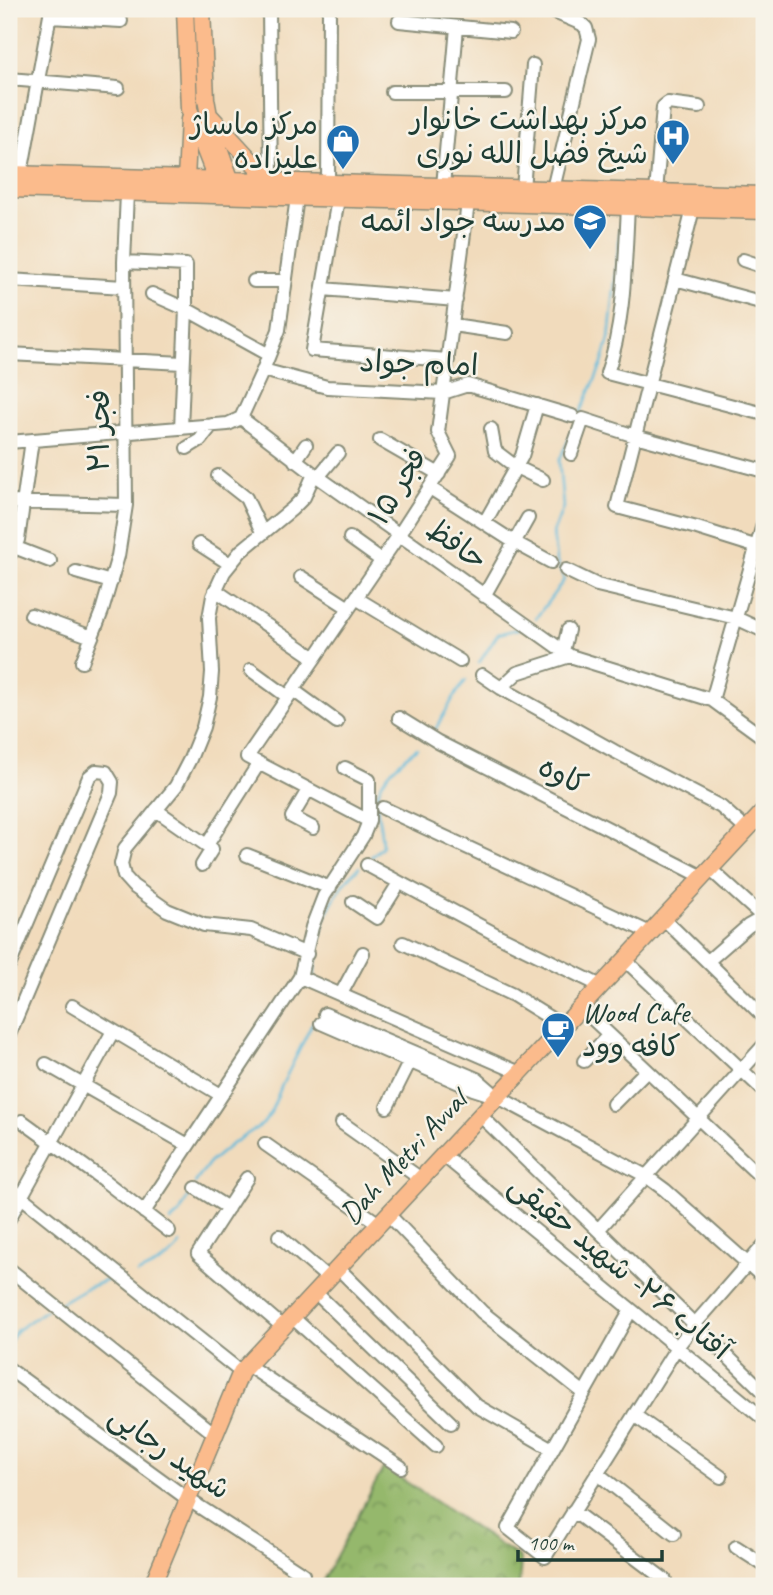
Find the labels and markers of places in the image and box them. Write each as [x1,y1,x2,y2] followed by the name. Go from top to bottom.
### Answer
[407,100,648,173] place label: مرکز بهداشت خانوار شیخ فضل الله نوری
[188,105,318,177] place label: مرکز ماساژ علیزاده
[654,117,692,166] hospital icon: مرکز بهداشت خانوار شیخ فضل الله نوری
[324,122,362,171] shop icon: مرکز ماساژ علیزاده
[360,202,566,240] place label: مدرسه جواد ائمه
[571,202,609,251] school or university icon: مدرسه جواد ائمه
[582,993,691,1065] place label: Wood Cafe کافه وود
[539,1010,577,1059] cafe icon: Wood Cafe کافه وود

